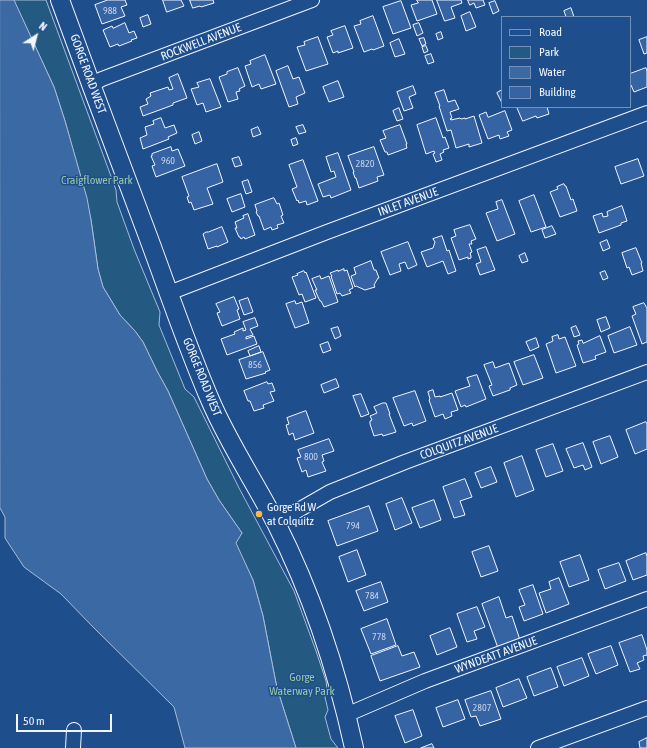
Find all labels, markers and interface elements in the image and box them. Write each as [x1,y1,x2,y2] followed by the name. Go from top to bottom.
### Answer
[103,5,117,17] house number: 988
[16,16,56,56] north arrow
[501,16,631,108] legend
[37,20,49,33] text: N
[159,20,243,64] street label: ROCKWELL AVENUE
[539,25,562,39] text: Road
[67,32,109,116] street label: GORGE ROAD WEST
[539,45,559,59] text: Park
[539,65,565,79] text: Water
[539,85,576,99] text: Building
[161,155,175,167] house number: 960
[356,158,374,170] house number: 2820
[61,173,133,187] park label: Craigflower Park
[376,185,440,219] street label: INLET AVENUE
[180,336,224,418] street label: GORGE ROAD WEST
[248,359,262,371] house number: 856
[418,421,500,463] street label: COLQUITZ AVENUE
[304,451,318,463] house number: 800
[267,500,316,528] place label: Gorge Rd W at Colquitz
[254,509,264,519] marker: Gorge Rd W at Colquitz
[346,520,360,532] house number: 794
[365,590,379,602] house number: 784
[372,631,386,643] house number: 778
[453,633,539,677] street label: WYNDEATT AVENUE
[269,670,335,698] park label: Gorge Waterway Park
[473,702,491,714] house number: 2807
[18,706,114,732] scale bar
[23,714,45,728] text: 50 m

